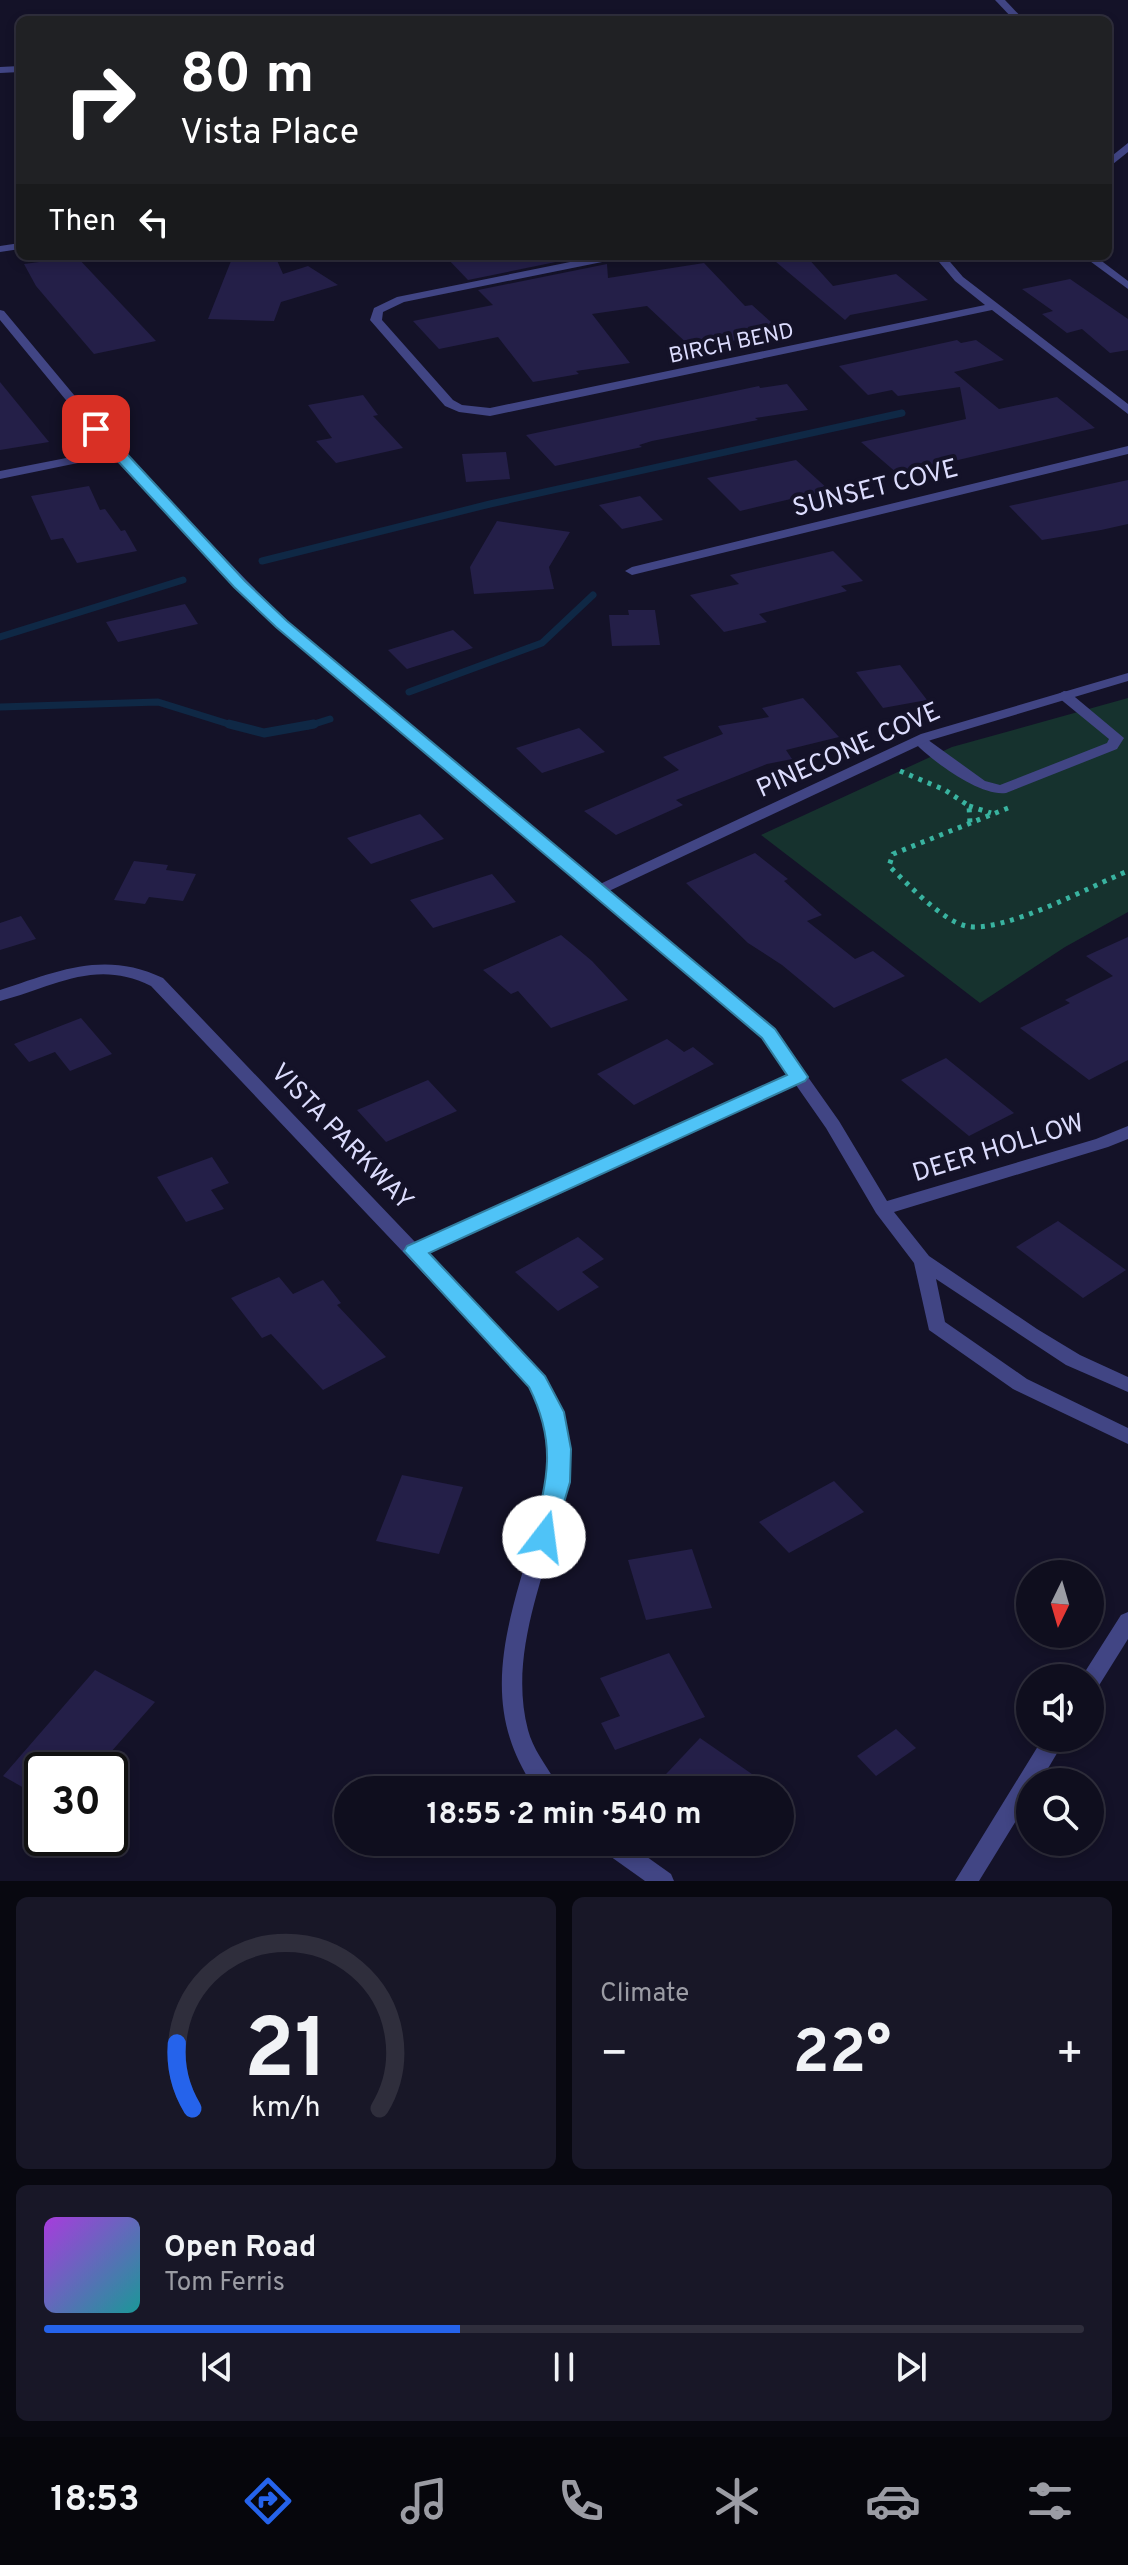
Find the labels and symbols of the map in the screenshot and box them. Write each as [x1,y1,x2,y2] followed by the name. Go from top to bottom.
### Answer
[666,318,797,371] street label: BIRCH BEND
[62,395,130,463] pin
[789,453,962,526] street label: SUNSET COVE
[752,696,946,807] street label: PINECONE COVE
[263,1057,420,1218] street label: VISTA PARKWAY
[909,1108,1089,1191] street label: DEER HOLLOW
[502,1495,586,1579] position arrow
[1016,1560,1104,1648] north arrow
[24,1752,128,1856] speed limit sign: 30

